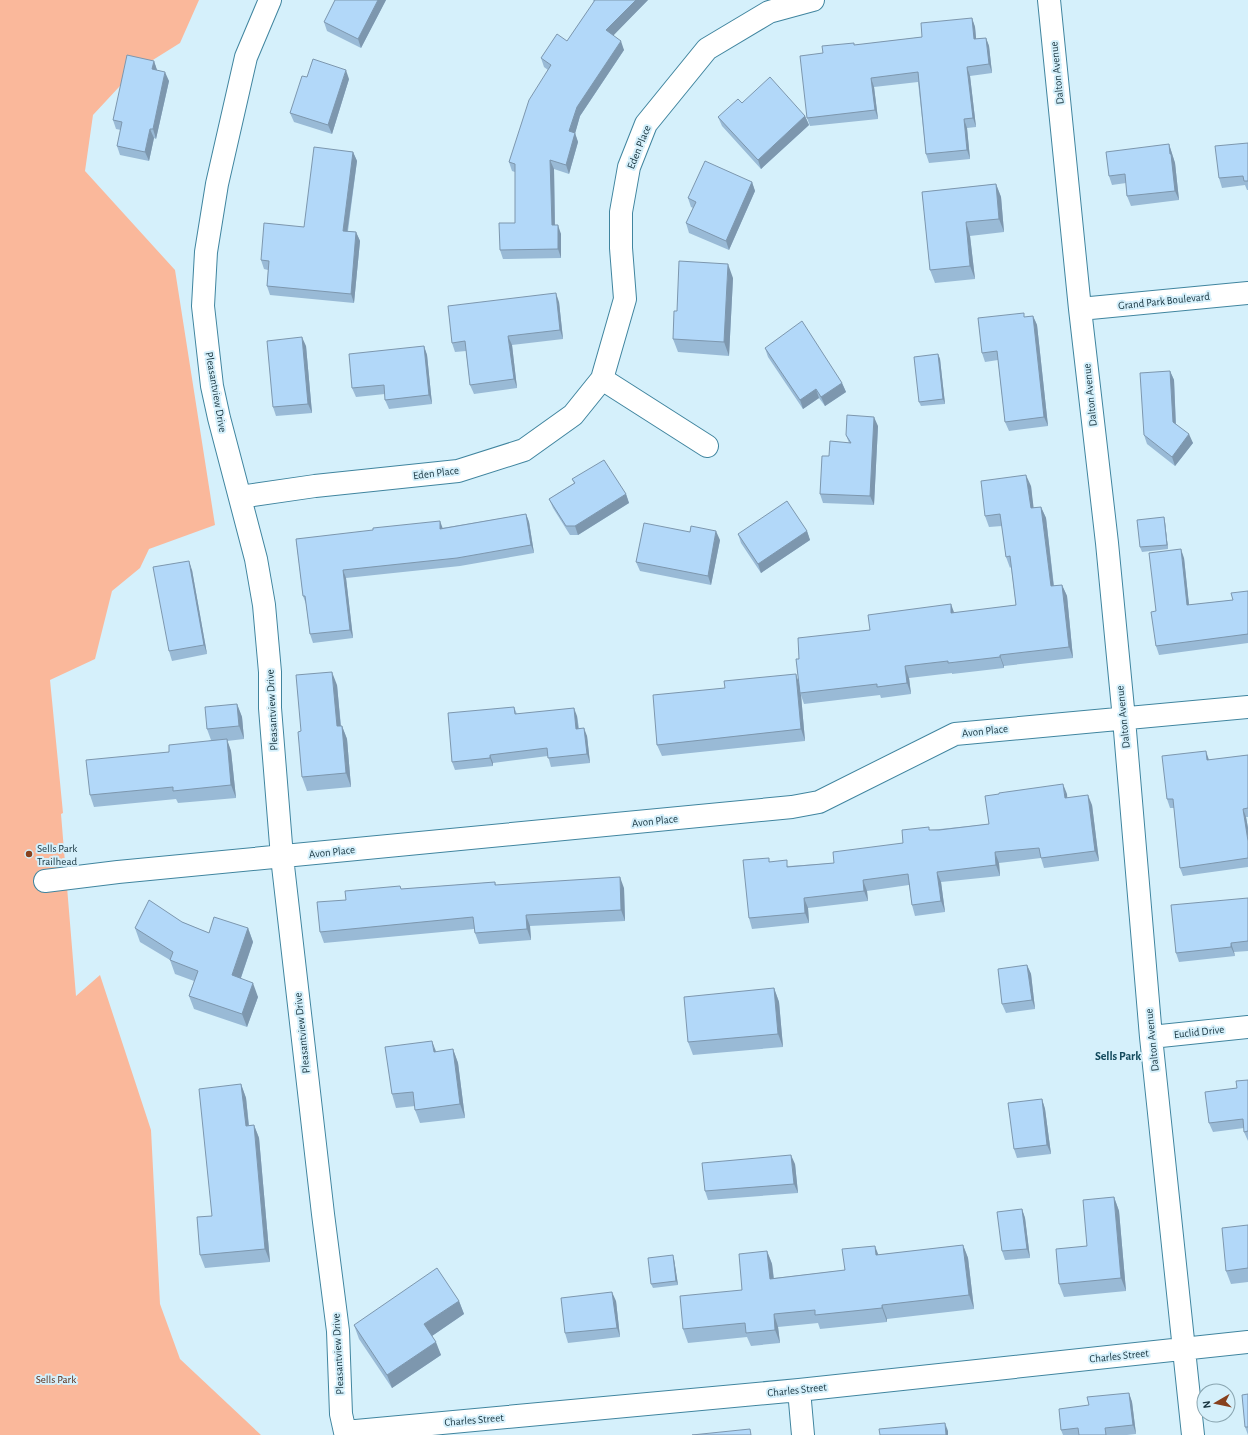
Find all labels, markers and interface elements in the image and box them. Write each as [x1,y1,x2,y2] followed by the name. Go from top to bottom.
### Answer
[1048,41,1066,105] street label: Dalton Avenue
[625,124,653,170] street label: Eden Place
[1118,291,1211,311] street label: Grand Park Boulevard
[204,351,228,433] street label: Pleasantview Drive
[1081,363,1099,427] street label: Dalton Avenue
[412,465,460,481] street label: Eden Place
[264,669,280,751] street label: Pleasantview Drive
[1114,685,1132,749] street label: Dalton Avenue
[961,723,1009,739] street label: Avon Place
[631,813,679,829] street label: Avon Place
[37,843,77,867] place label: Sells Park Trailhead
[308,844,356,860] street label: Avon Place
[24,849,34,859] marker: Sells Park Trailhead
[292,992,312,1074] street label: Pleasantview Drive
[1143,1008,1161,1072] street label: Dalton Avenue
[1173,1024,1225,1040] street label: Euclid Drive
[1095,1050,1141,1062] district label: Sells Park
[330,1313,346,1395] street label: Pleasantview Drive
[1089,1347,1150,1365] street label: Charles Street
[36,1374,76,1385] park label: Sells Park
[767,1381,828,1399] street label: Charles Street
[1196,1383,1236,1423] north arrow
[1201,1400,1213,1409] text: N
[444,1412,505,1428] street label: Charles Street

